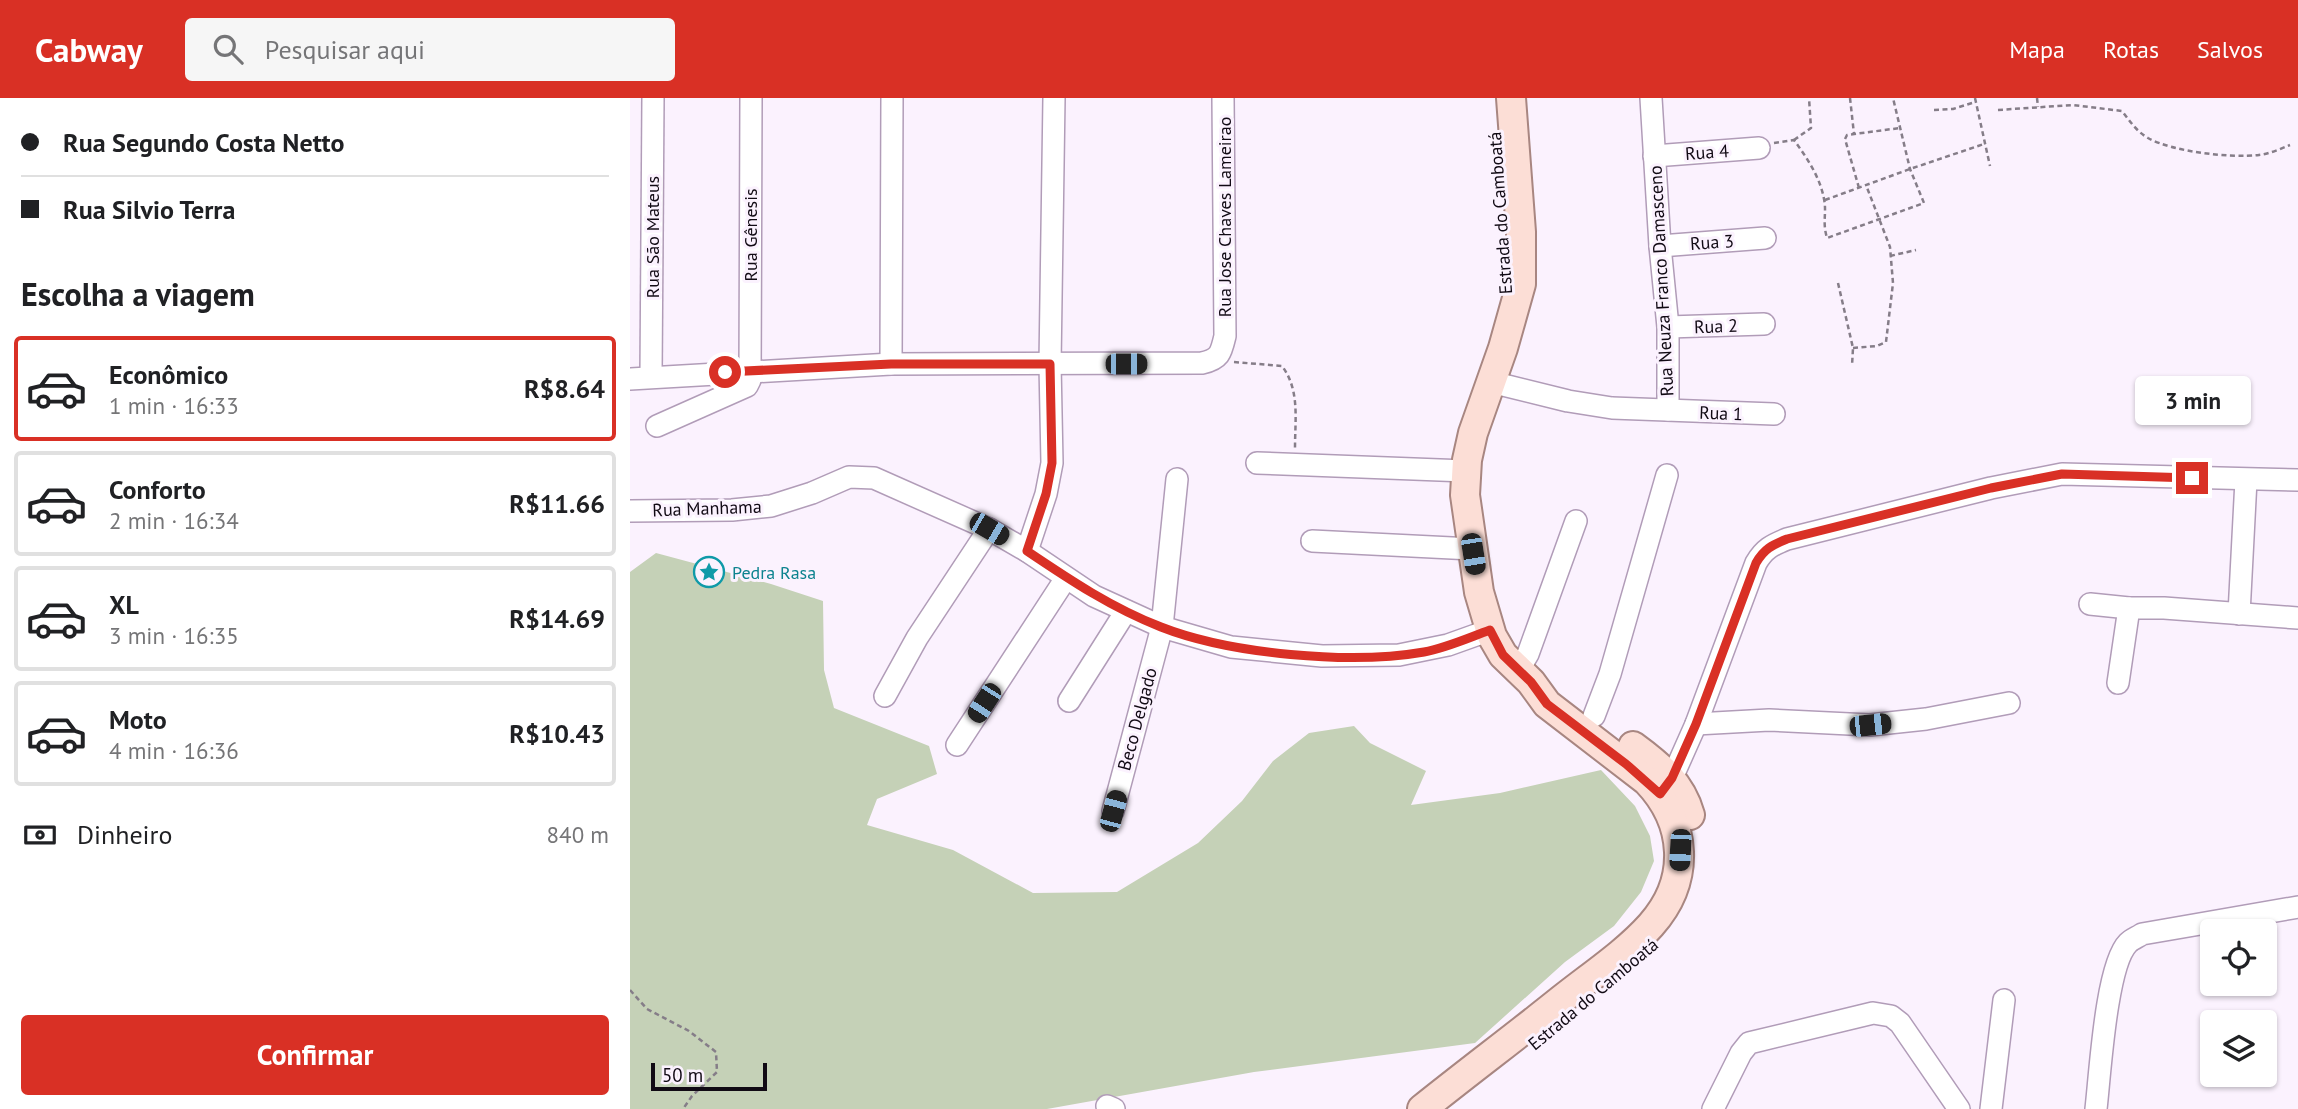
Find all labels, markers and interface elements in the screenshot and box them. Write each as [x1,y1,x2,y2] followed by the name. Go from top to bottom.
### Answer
[185,18,675,81] search box
[35,28,143,71] text: Cabway
[209,30,247,68] icon: search
[265,33,425,66] text: Pesquisar aqui
[2009,34,2065,65] text: Mapa
[2103,34,2159,65] text: Rotas
[2197,34,2263,65] text: Salvos
[1213,117,1236,317] street label: Rua Jose Chaves Lameirao
[63,126,344,159] text: Rua Segundo Costa Netto
[1483,131,1517,295] street label: Estrada do Camboatá
[1684,139,1730,165] street label: Rua 4
[1643,165,1679,397] street label: Rua Neuza Franco Damasceno
[641,176,664,298] street label: Rua São Mateus
[739,188,762,282] street label: Rua Gênesis
[63,193,235,226] text: Rua Silvio Terra
[1689,229,1735,255] street label: Rua 3
[21,273,255,315] text: Escolha a viagem
[1694,314,1738,338] street label: Rua 2
[1106,354,1148,375] car
[709,356,741,388] route start
[25,357,88,420] icon: car
[109,358,228,391] text: Econômico
[524,372,605,405] text: R$8.64
[2134,376,2250,426] callout: 3 min
[2165,386,2221,415] text: 3 min
[109,391,239,420] text: 1 min · 16:33
[1699,401,1743,425] street label: Rua 1
[2176,462,2208,494] route end
[25,472,88,535] icon: car
[109,473,206,506] text: Conforto
[509,487,605,520] text: R$11.66
[652,495,762,521] street label: Rua Manhama
[109,506,239,535] text: 2 min · 16:34
[966,509,1013,549] car
[1460,532,1487,576] car
[692,555,726,589] place icon: Pedra Rasa
[732,561,816,584] place label: Pedra Rasa
[25,587,88,650] icon: car
[109,588,139,621] text: XL
[509,602,605,635] text: R$14.69
[109,621,239,650] text: 3 min · 16:35
[1112,665,1162,773] street label: Beco Delgado
[964,680,1005,726] car
[25,702,88,765] icon: car
[109,703,167,736] text: Moto
[1849,712,1892,738] car
[509,717,605,750] text: R$10.43
[109,736,239,765] text: 4 min · 16:36
[1098,788,1129,834] car
[21,816,59,854] icon: cash
[77,818,172,851] text: Dinheiro
[547,820,609,849] text: 840 m
[1669,828,1692,872] car
[2200,919,2277,1087] map controls
[2200,919,2277,996] button: locate
[1523,933,1663,1055] street label: Estrada do Camboatá
[2200,1010,2277,1087] button: layers
[21,1015,609,1095] button: Confirmar
[651,1060,766,1092] scale bar
[662,1063,703,1087] text: 50 m

